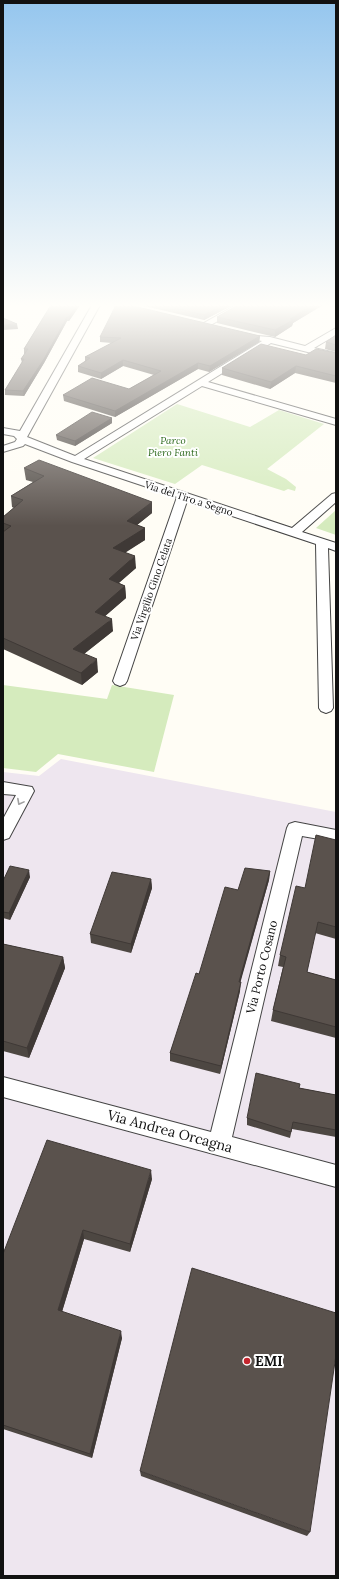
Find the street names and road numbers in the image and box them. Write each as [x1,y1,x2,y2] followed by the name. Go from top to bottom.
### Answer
[142,478,235,519] street label: Via del Tiro a Segno
[128,536,175,643] street label: Via Virgilio Gino Celata
[242,918,280,1016] street label: Via Porto Cosano
[104,1105,235,1156] street label: Via Andrea Orcagna

